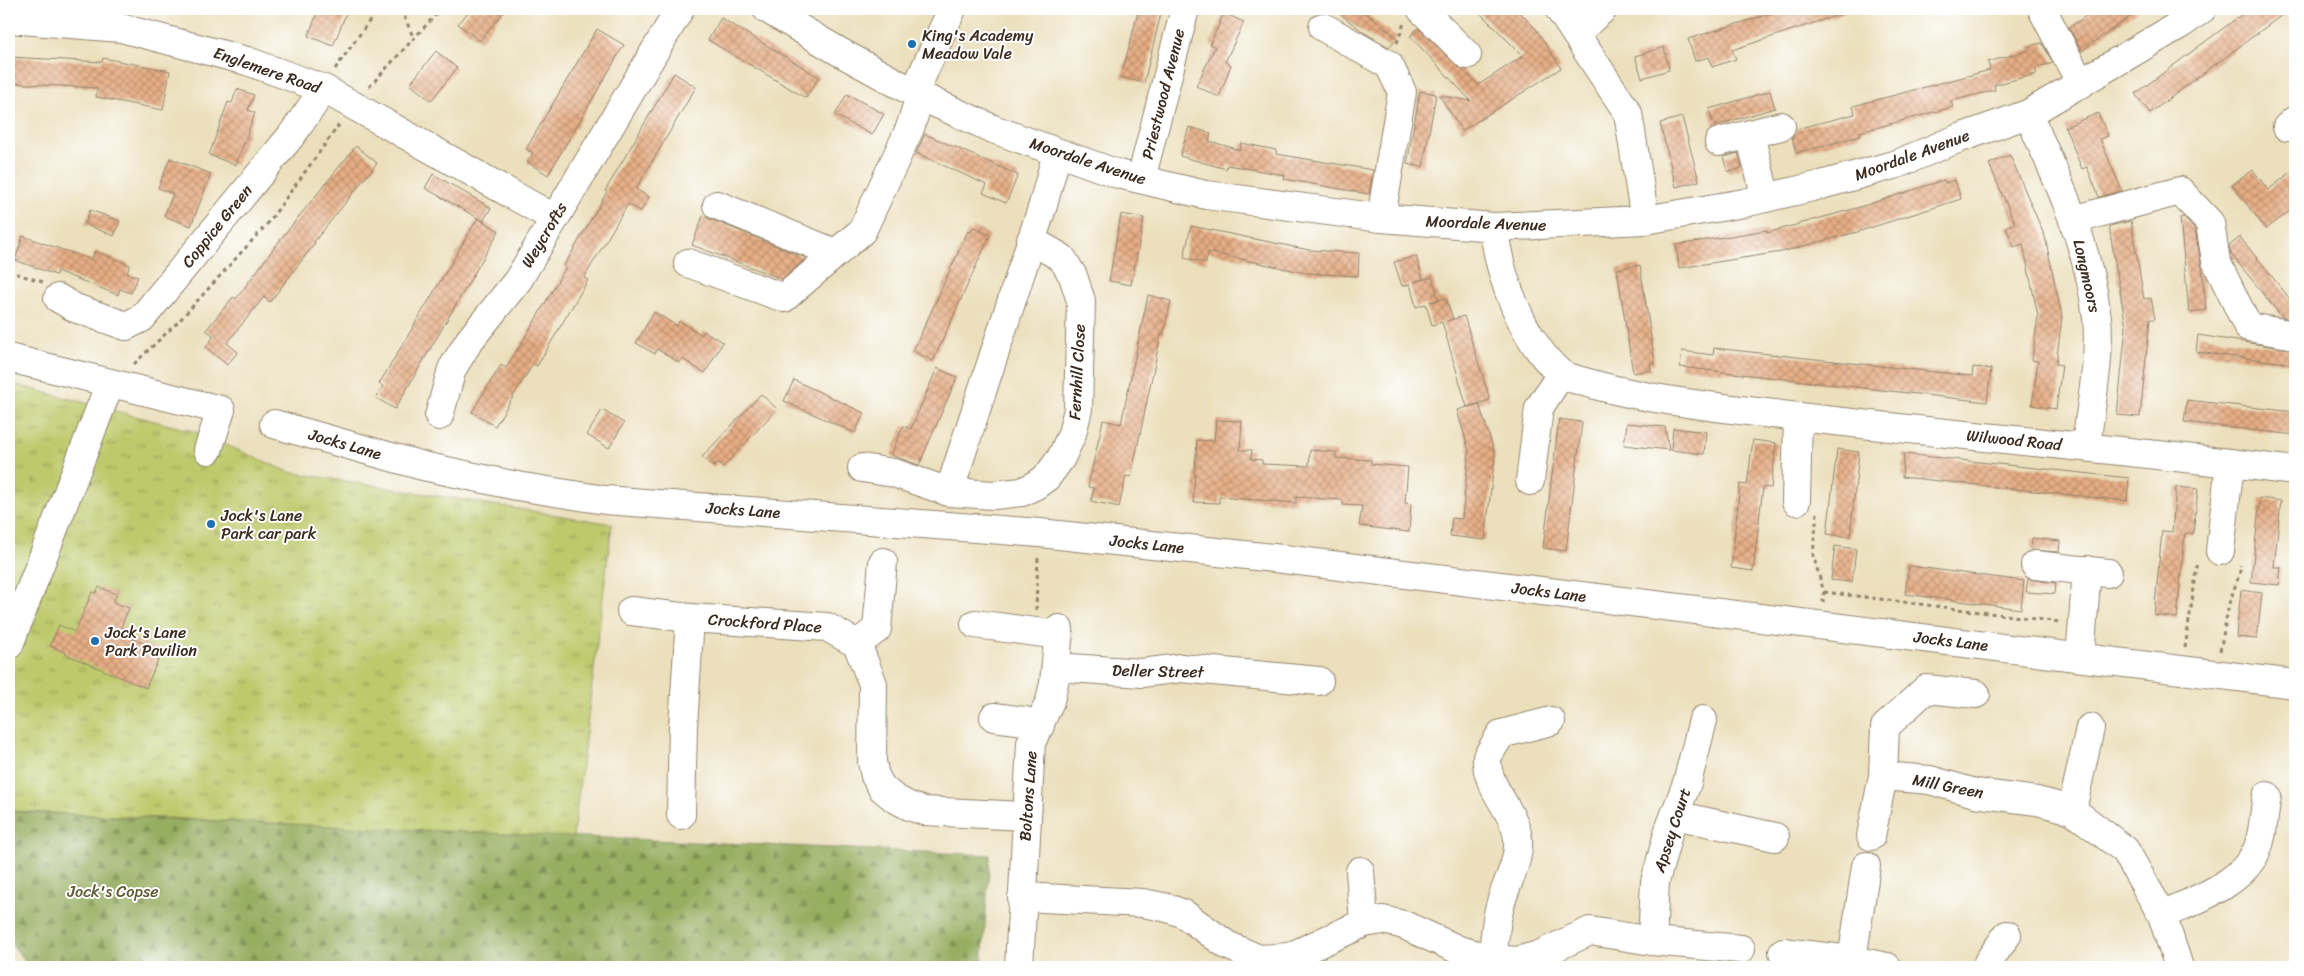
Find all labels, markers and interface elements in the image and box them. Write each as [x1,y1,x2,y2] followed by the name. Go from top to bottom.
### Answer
[922,21,1034,68] place label: King's Academy Meadow Vale
[1133,25,1193,163] street label: Priestwood Avenue
[210,38,326,102] street label: Englemere Road
[906,38,918,50] marker: King's Academy Meadow Vale
[1850,121,1974,189] street label: Moordale Avenue
[1026,129,1150,193] street label: Moordale Avenue
[174,177,260,274] street label: Coppice Green
[513,196,575,273] street label: Weycrofts
[1425,206,1547,240] street label: Moordale Avenue
[2064,236,2110,316] street label: Longmoors
[1060,323,1094,421] street label: Fernhill Close
[304,420,385,468] street label: Jocks Lane
[1965,421,2064,460] street label: Wilwood Road
[704,493,782,527] street label: Jocks Lane
[220,501,317,548] place label: Jock's Lane Park car park
[205,518,217,530] marker: Jock's Lane Park car park
[1107,526,1186,562] street label: Jocks Lane
[1509,573,1588,611] street label: Jocks Lane
[707,605,823,641] street label: Crockford Place
[104,618,197,665] place label: Jock's Lane Park Pavilion
[1911,622,1990,660] street label: Jocks Lane
[89,635,101,647] marker: Jock's Lane Park Pavilion
[1112,656,1205,686] street label: Deller Street
[1010,750,1046,842] street label: Boltons Lane
[1910,765,1986,807] street label: Mill Green
[1644,784,1699,877] street label: Apsey Court
[67,877,158,906] park label: Jock's Copse

